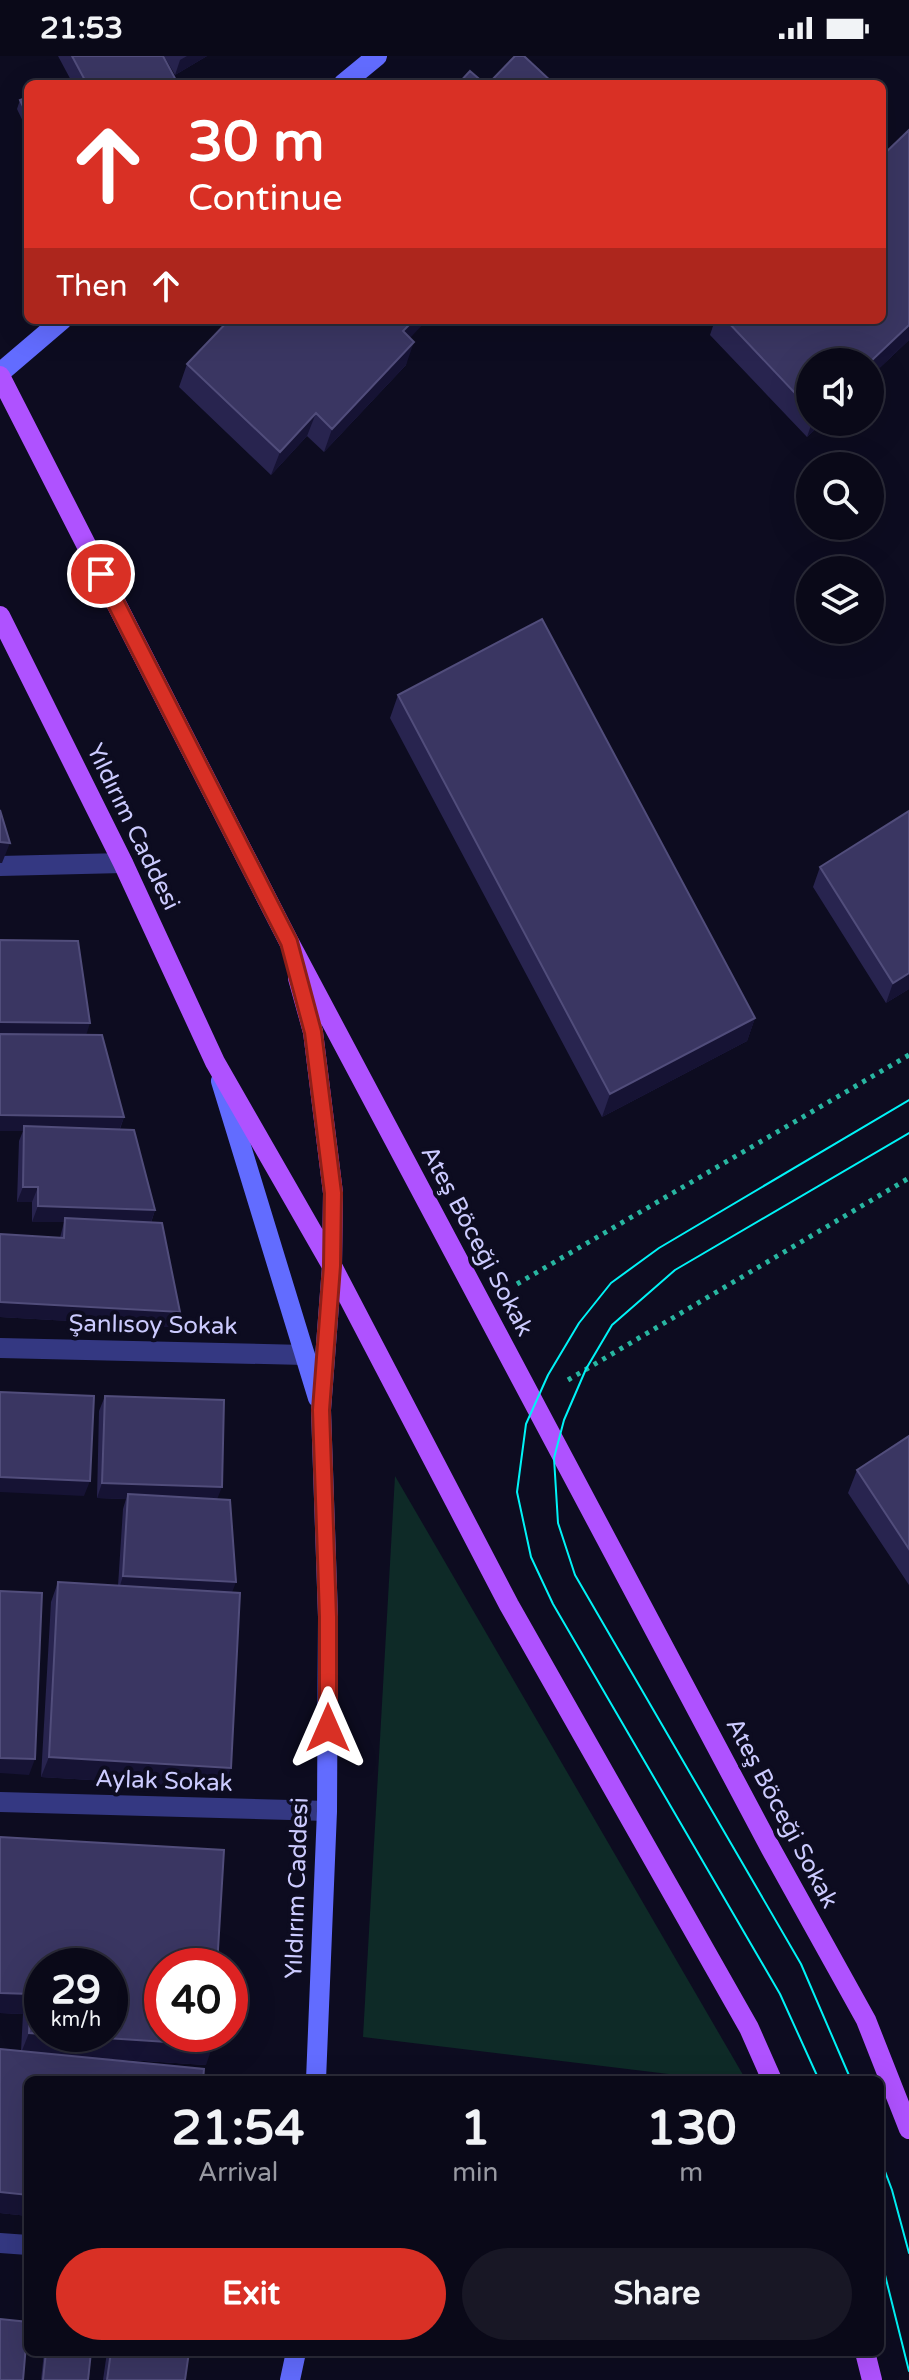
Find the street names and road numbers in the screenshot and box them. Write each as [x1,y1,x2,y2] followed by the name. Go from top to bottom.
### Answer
[80,739,186,915] street label: Yıldırım Caddesi
[415,1141,539,1341] street label: Ateş Böceği Sokak
[68,1309,238,1341] street label: Şanlısoy Sokak
[720,1713,844,1913] street label: Ateş Böceği Sokak
[95,1764,233,1798] street label: Aylak Sokak
[279,1797,315,1979] street label: Yıldırım Caddesi

